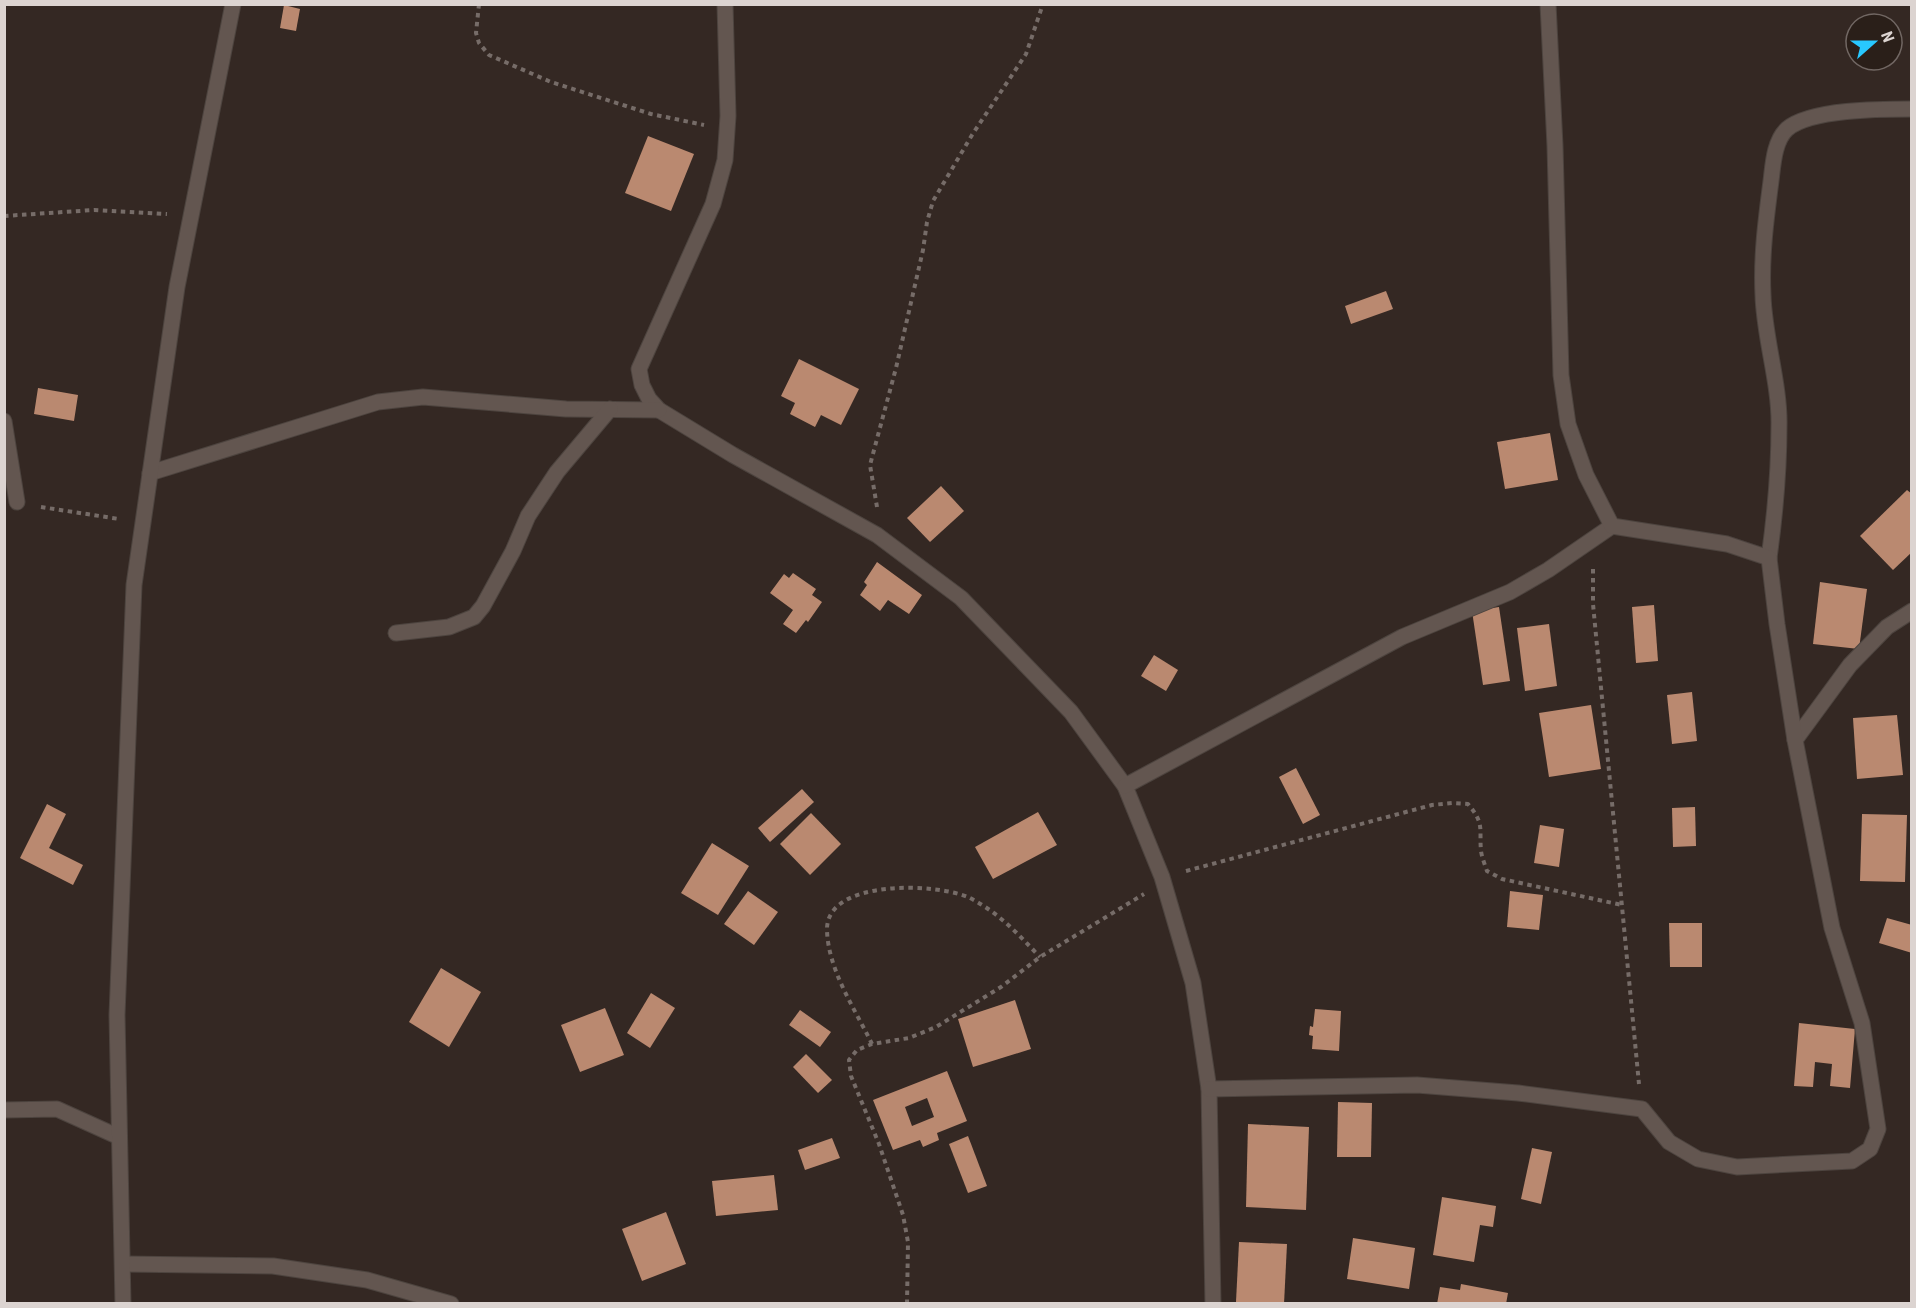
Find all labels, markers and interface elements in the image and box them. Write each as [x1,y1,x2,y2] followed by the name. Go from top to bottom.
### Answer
[1844,12,1904,72] north arrow
[1877,29,1898,45] text: N

